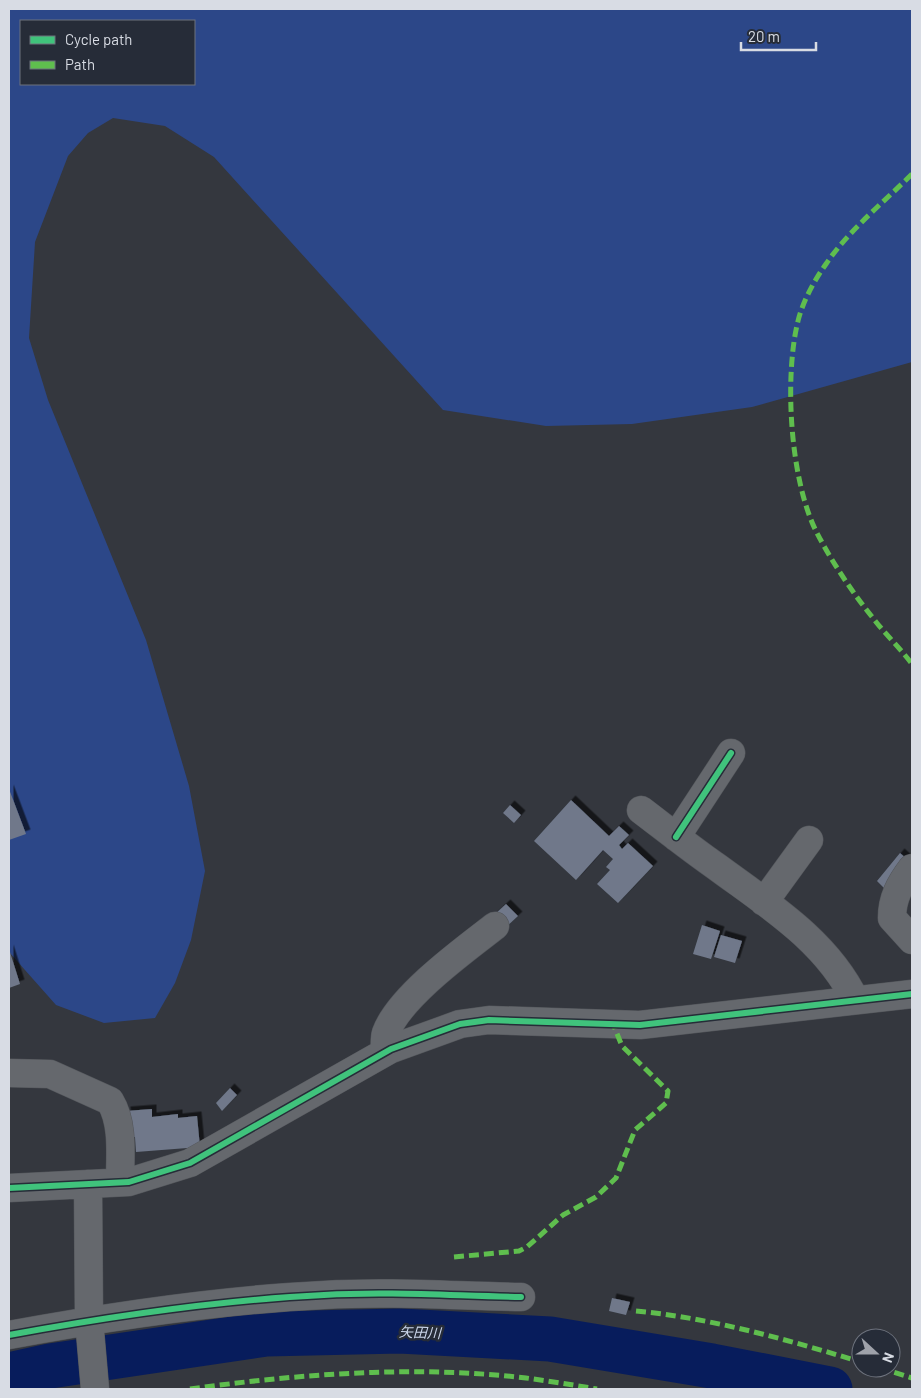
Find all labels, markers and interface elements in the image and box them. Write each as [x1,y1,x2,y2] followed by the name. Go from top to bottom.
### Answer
[20,20,195,85] legend
[741,20,816,52] scale bar
[748,27,780,45] text: 20 m
[65,30,132,48] text: Cycle path
[65,55,95,73] text: Path
[399,1323,443,1341] water label: 矢田川
[851,1328,901,1378] north arrow
[879,1350,898,1365] text: N

